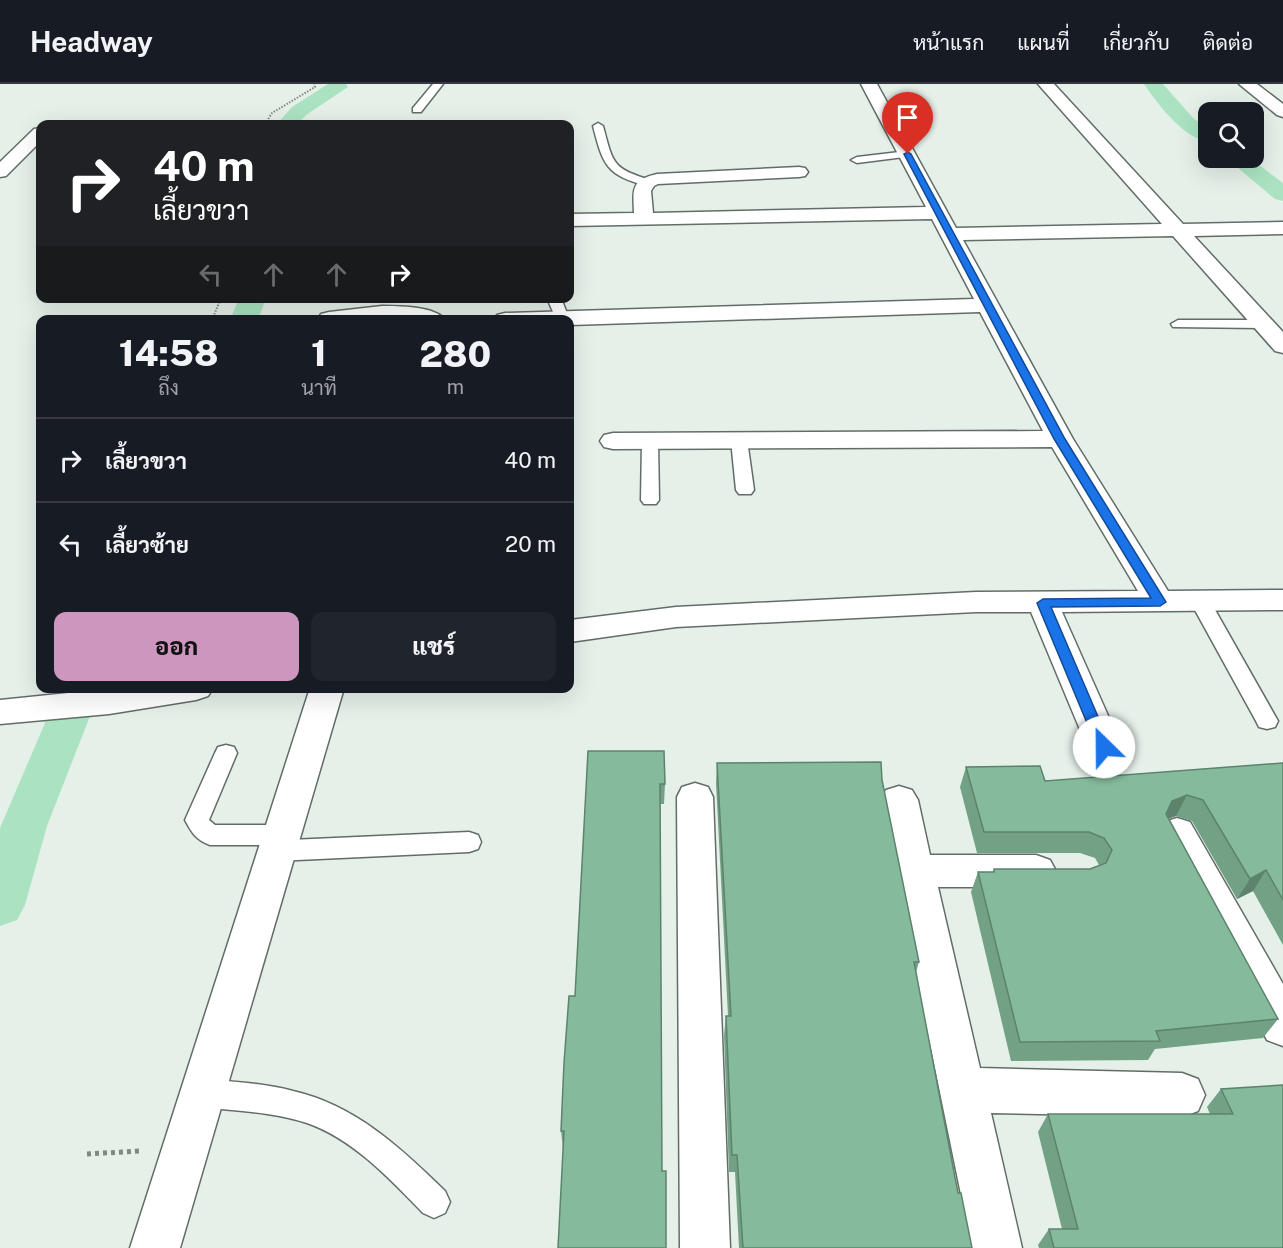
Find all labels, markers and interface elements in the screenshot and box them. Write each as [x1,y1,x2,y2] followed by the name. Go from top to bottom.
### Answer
[30,25,153,58] text: Headway
[913,30,984,55] text: หน้าแรก
[1017,30,1070,55] text: แผนที่
[1103,30,1170,55] text: เกี่ยวกับ
[1203,30,1253,55] text: ติดต่อ
[882,92,933,154] pin
[891,101,924,134] icon: arrive
[1198,102,1264,168] map controls
[1198,102,1264,168] button: search
[153,141,255,190] text: 40 m
[54,144,132,222] icon: right
[153,194,249,226] text: เลี้ยวขวา
[194,258,227,291] icon: left
[257,258,290,291] icon: ahead
[320,258,353,291] icon: ahead
[383,258,416,291] icon: right
[119,332,218,374] text: 14:58
[311,332,327,374] text: 1
[420,333,491,375] text: 280
[447,375,464,399] text: m
[158,376,179,400] text: ถึง
[301,376,337,400] text: นาที
[54,444,87,477] icon: right
[504,447,556,473] text: 40 m
[105,448,187,474] text: เลี้ยวขวา
[54,528,87,561] icon: left
[505,531,556,557] text: 20 m
[105,532,189,558] text: เลี้ยวซ้าย
[54,612,299,681] button: ออก
[311,612,556,681] button: แชร์
[1072,715,1136,779] position arrow

